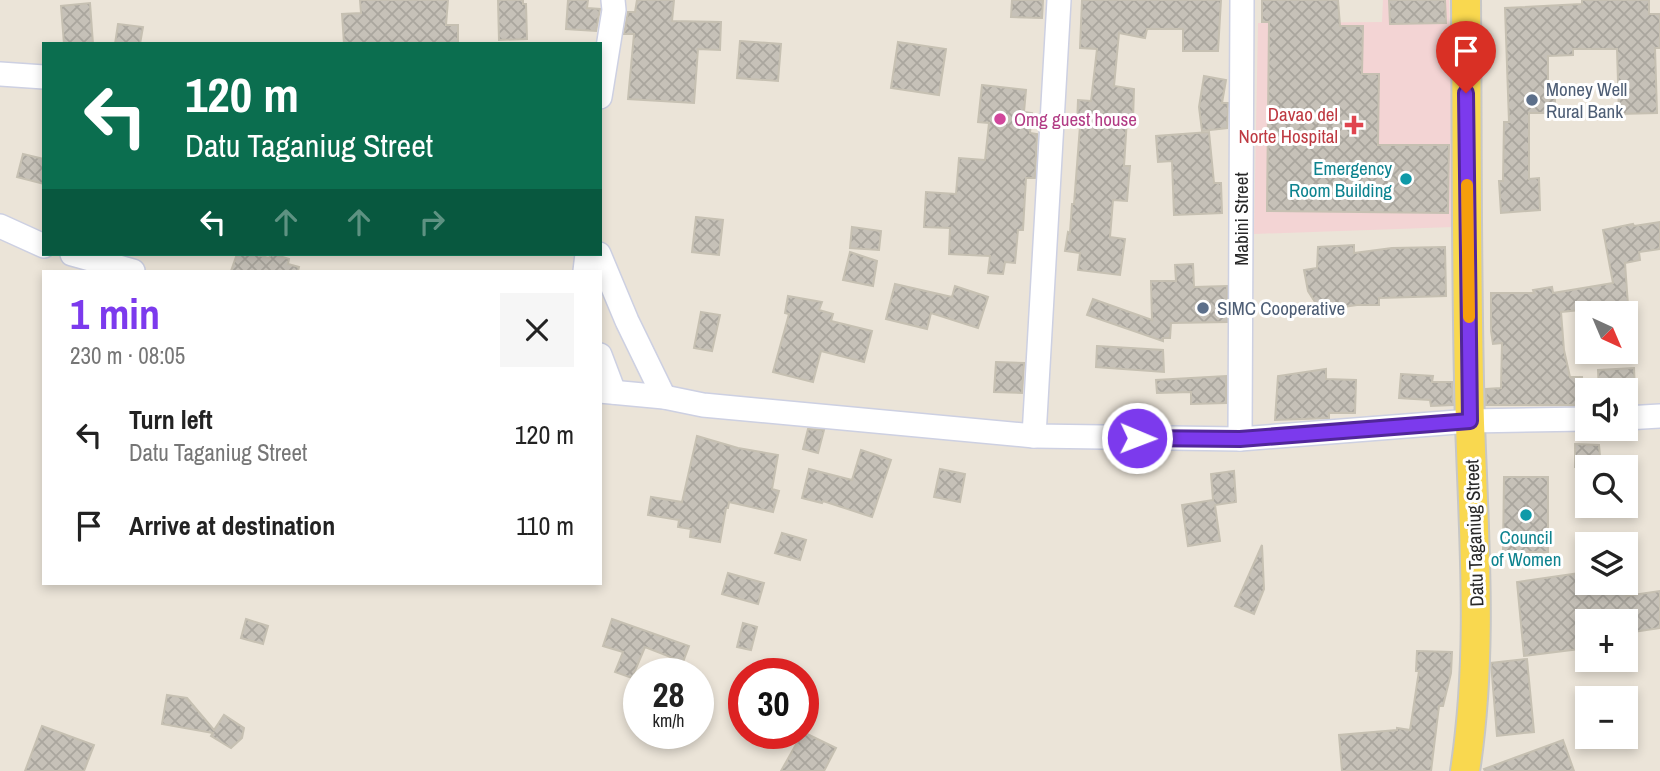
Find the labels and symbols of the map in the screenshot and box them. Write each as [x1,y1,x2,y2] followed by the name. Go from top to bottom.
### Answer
[1436,21,1496,93] pin
[1546,76,1627,124] place label: Money Well Rural Bank
[1524,92,1540,108] marker: Money Well Rural Bank
[1238,101,1338,149] place label: Davao del Norte Hospital
[1014,106,1137,132] place label: Omg guest house
[992,111,1008,127] marker: Omg guest house
[1344,115,1364,135] marker: Davao del Norte Hospital
[1289,155,1392,203] place label: Emergency Room Building
[1398,171,1414,187] marker: Emergency Room Building
[1228,172,1254,266] street label: Mabini Street
[1217,295,1345,321] place label: SIMC Cooperative
[1195,300,1211,316] marker: SIMC Cooperative
[1575,301,1638,364] north arrow
[1100,401,1174,475] position arrow
[1458,458,1490,607] street label: Datu Taganiug Street
[1518,507,1534,523] marker: Council of Women
[1491,524,1561,572] place label: Council of Women
[728,658,819,749] speed limit sign: 30

